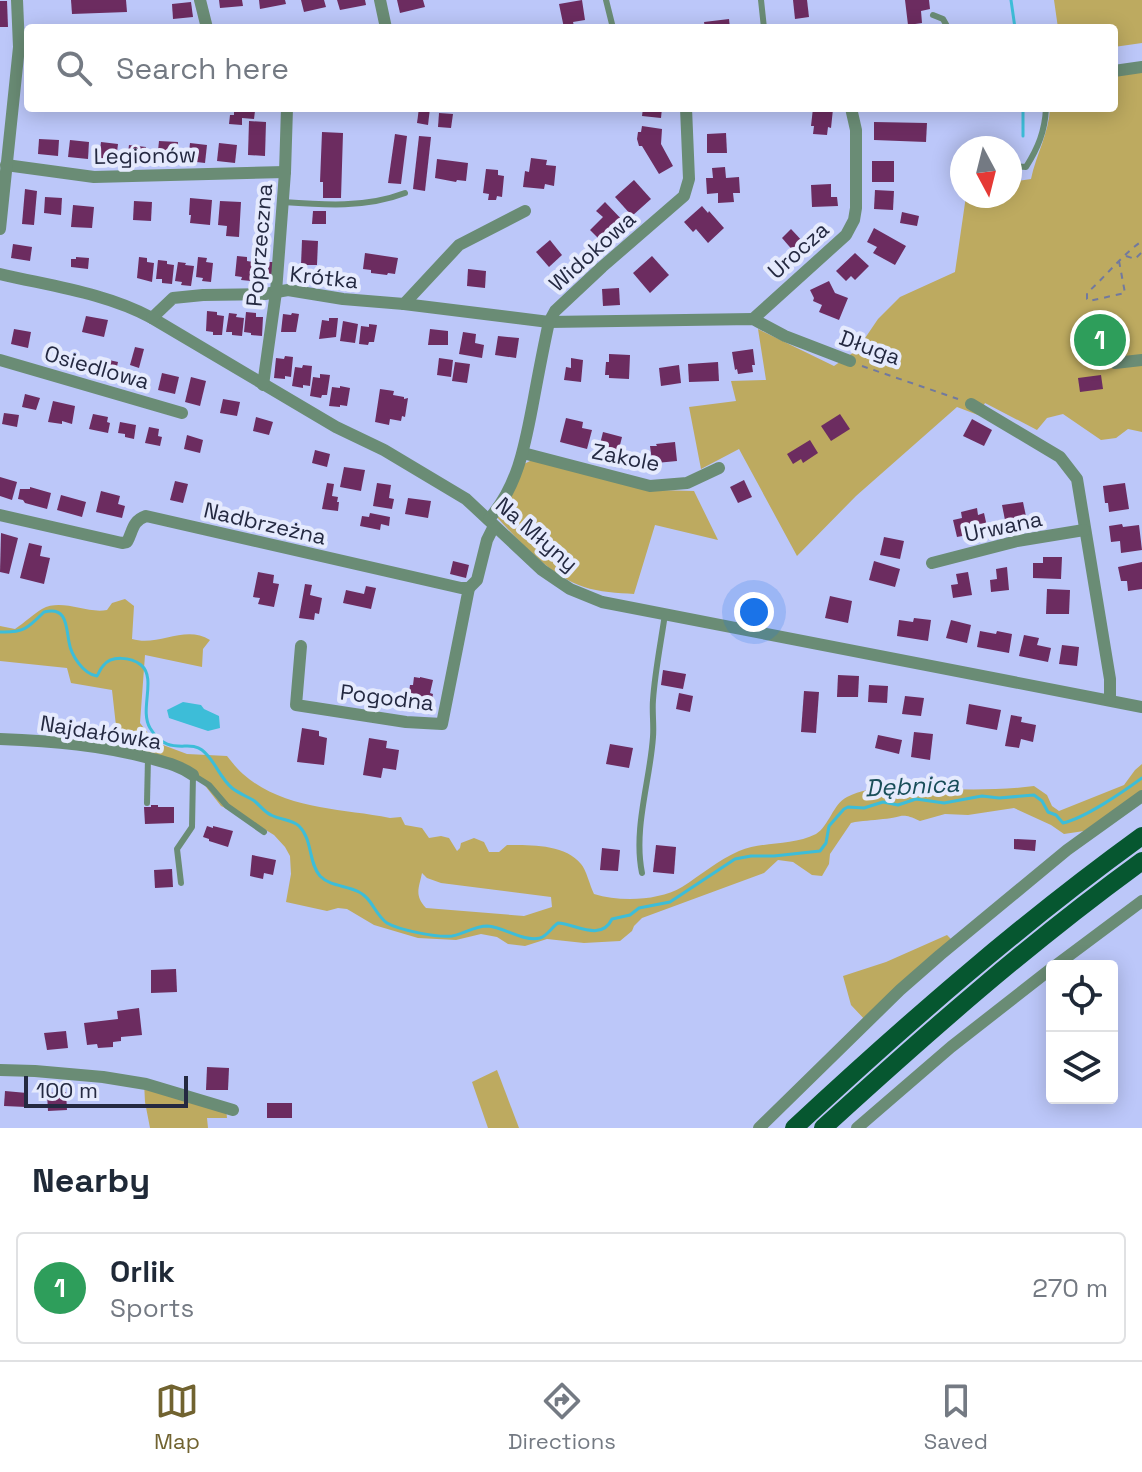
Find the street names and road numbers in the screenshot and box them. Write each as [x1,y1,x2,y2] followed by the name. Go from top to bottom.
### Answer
[93,140,197,170] street label: Legionów
[240,182,278,308] street label: Poprzeczna
[543,205,641,297] street label: Widokowa
[762,215,835,285] street label: Urocza
[288,259,360,295] street label: Krótka
[836,323,905,371] street label: Długa
[41,339,153,395] street label: Osiedlowa
[590,437,662,477] street label: Zakole
[490,491,584,577] street label: Na Młyny
[201,495,329,551] street label: Nadbrzeżna
[961,504,1045,548] street label: Urwana
[338,677,436,717] street label: Pogodna
[38,709,164,755] street label: Najdałówka

